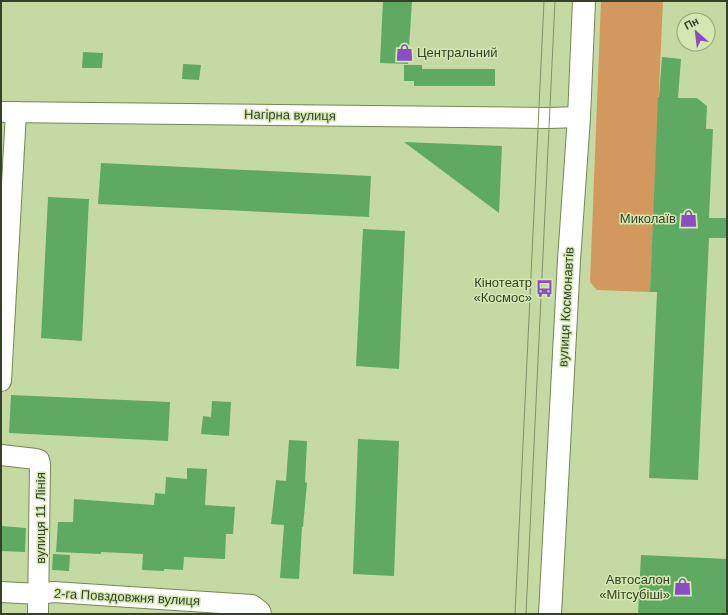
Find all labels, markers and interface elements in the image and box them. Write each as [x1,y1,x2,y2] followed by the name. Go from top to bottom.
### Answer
[676,12,716,52] north arrow
[682,14,701,32] text: Пн
[394,42,414,62] shop icon: Центральний
[417,45,498,60] place label: Центральний
[244,107,336,123] street label: Нагірна вулиця
[679,208,699,228] shop icon: Миколаїв
[620,211,676,226] place label: Миколаїв
[555,247,577,367] street label: вулиця Космонавтів
[474,275,532,305] place label: Кінотеатр «Космос»
[535,279,555,299] bus stop icon: Кінотеатр «Космос»
[33,472,48,564] street label: вулиця 11 Лінія
[599,572,670,602] place label: Автосалон «Мітсубіші»
[673,576,693,596] shop icon: Автосалон «Мітсубіші»
[54,586,200,608] street label: 2-га Повздовжня вулиця

